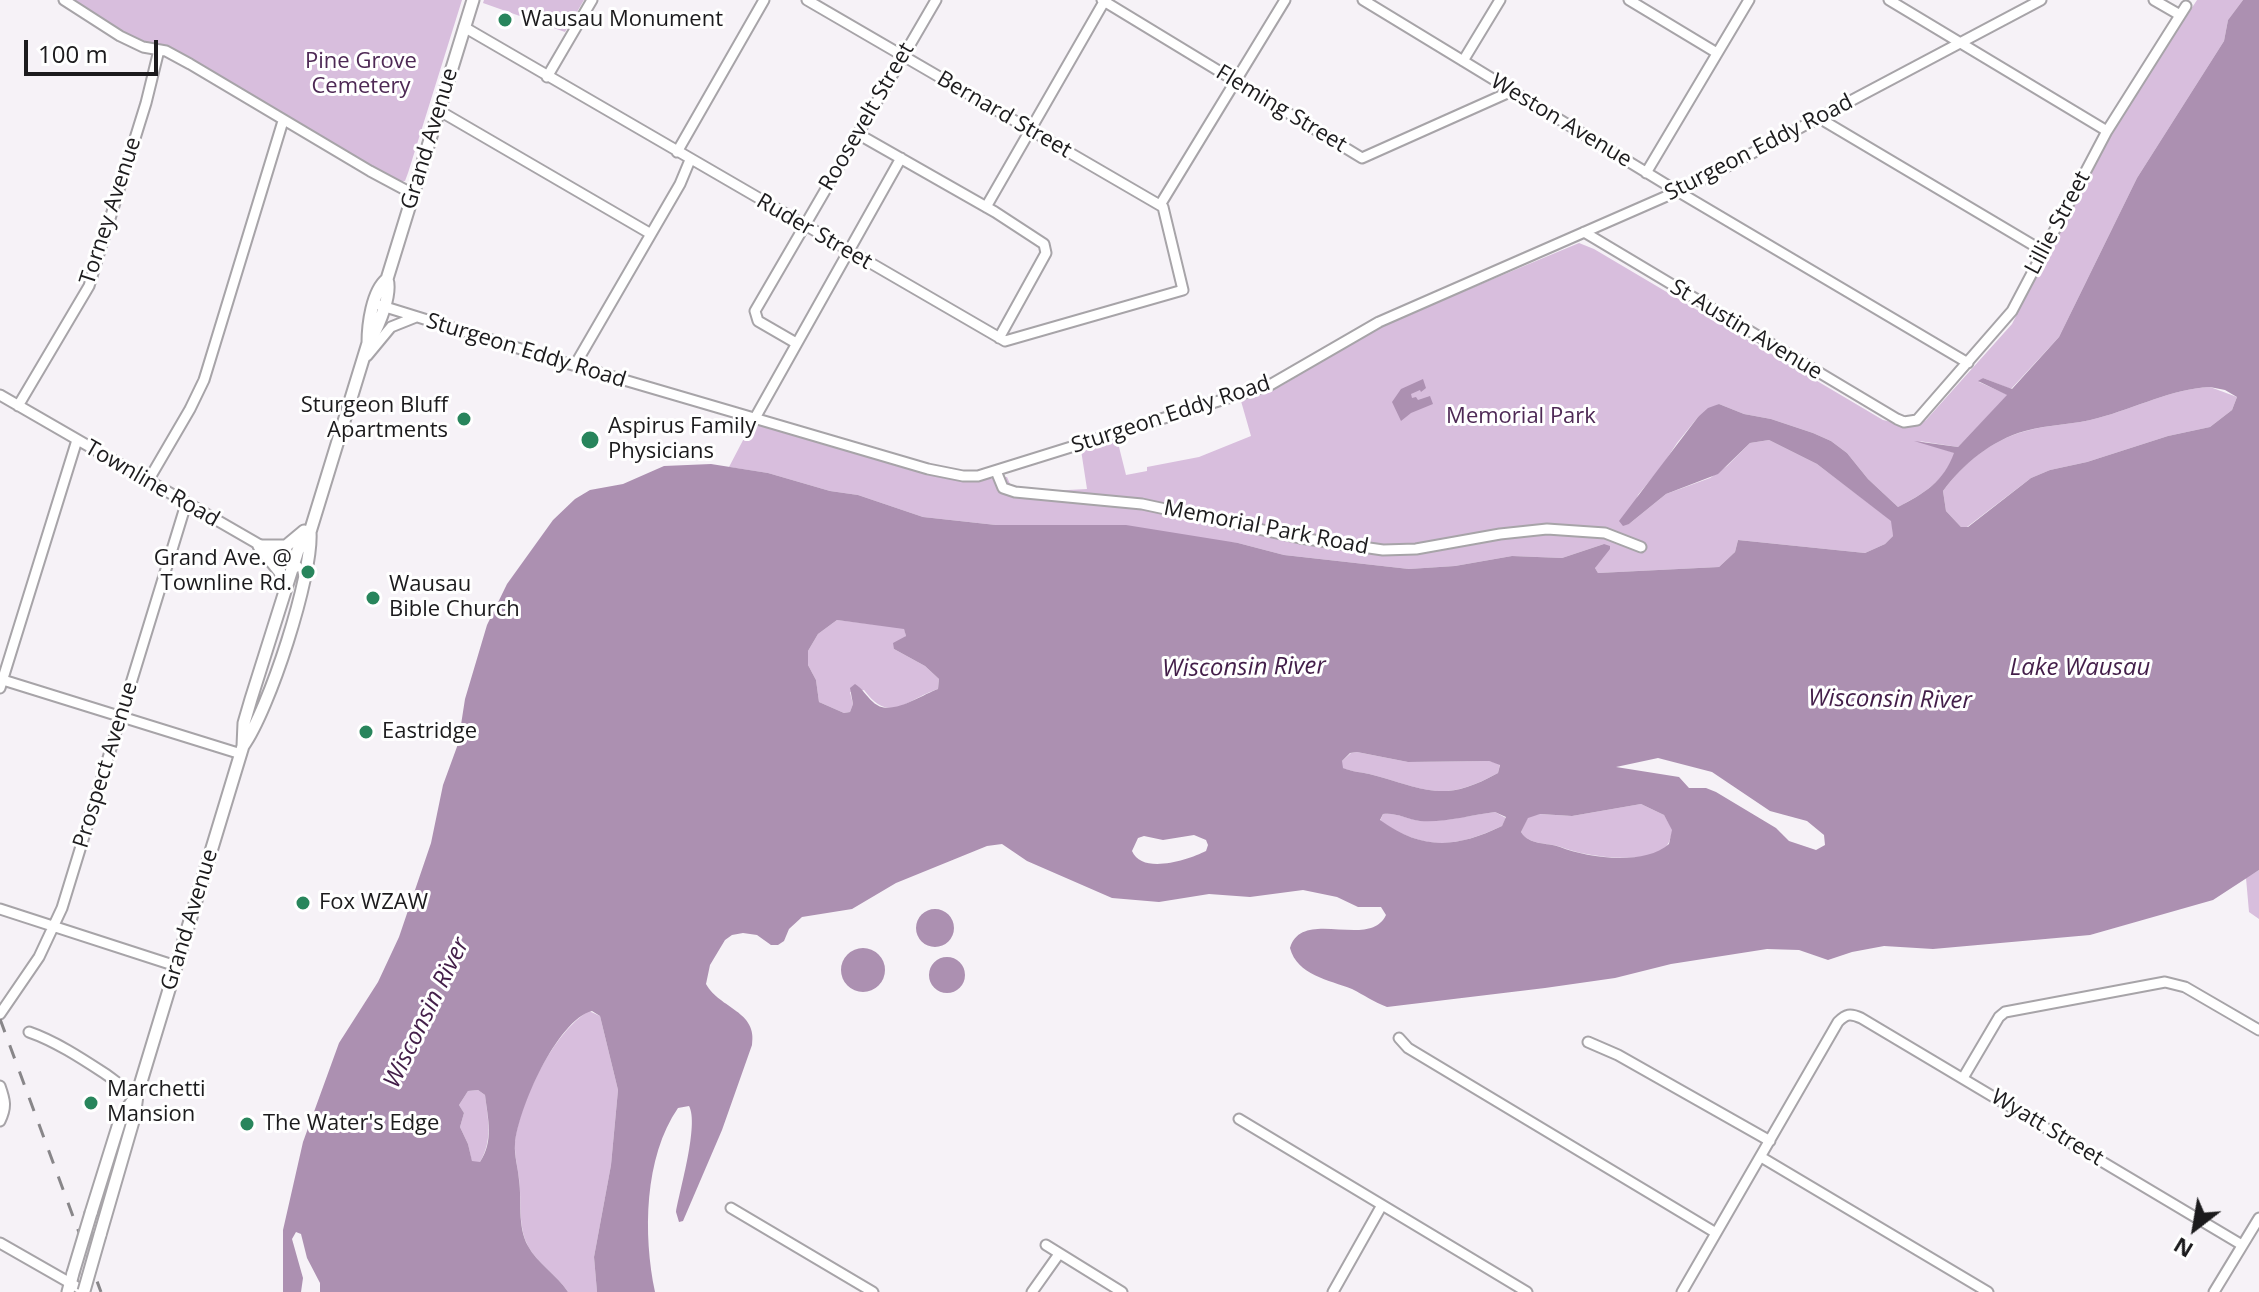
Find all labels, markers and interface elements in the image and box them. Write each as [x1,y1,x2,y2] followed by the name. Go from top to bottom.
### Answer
[521,7,723,33] place label: Wausau Monument
[496,11,514,29] marker: Wausau Monument
[28,24,162,74] scale bar
[38,37,108,70] text: 100 m
[814,38,920,196] street label: Roosevelt Street
[305,49,417,100] park label: Pine Grove Cemetery
[1211,60,1351,158] street label: Fleming Street
[396,65,464,213] street label: Grand Avenue
[932,66,1076,164] street label: Bernard Street
[1486,68,1636,174] street label: Weston Avenue
[1661,89,1857,207] street label: Sturgeon Eddy Road
[75,134,147,288] street label: Torney Avenue
[2020,167,2096,279] street label: Lillie Street
[752,188,876,276] street label: Ruder Street
[1665,274,1827,386] street label: St Austin Avenue
[423,308,629,394] street label: Sturgeon Eddy Road
[1068,370,1274,460] street label: Sturgeon Eddy Road
[301,393,448,444] place label: Sturgeon Bluff Apartments
[1446,404,1596,430] park label: Memorial Park
[455,410,473,428] marker: Sturgeon Bluff Apartments
[608,414,756,466] place label: Aspirus Family Physicians
[579,429,601,451] marker: Aspirus Family Physicians
[80,435,224,533] street label: Townline Road
[1161,495,1371,561] street label: Memorial Park Road
[154,546,292,598] place label: Grand Ave. @ Townline Rd.
[299,563,317,581] marker: Grand Ave. @ Townline Rd.
[389,572,520,624] place label: Wausau Bible Church
[364,589,382,607] marker: Wausau Bible Church
[1162,652,1326,684] water label: Wisconsin River
[2010,654,2150,682] water label: Lake Wausau
[68,679,144,851] street label: Prospect Avenue
[1808,684,1972,716] water label: Wisconsin River
[382,719,477,745] place label: Eastridge
[357,723,375,741] marker: Eastridge
[156,846,224,994] street label: Grand Avenue
[319,890,428,916] place label: Fox WZAW
[294,894,312,912] marker: Fox WZAW
[378,933,476,1093] water label: Wisconsin River
[107,1077,206,1128] place label: Marchetti Mansion
[1986,1084,2108,1172] street label: Wyatt Street
[82,1094,100,1112] marker: Marchetti Mansion
[263,1111,439,1137] place label: The Water's Edge
[238,1115,256,1133] marker: The Water's Edge
[2155,1188,2235,1268] north arrow
[2167,1231,2198,1266] text: N

